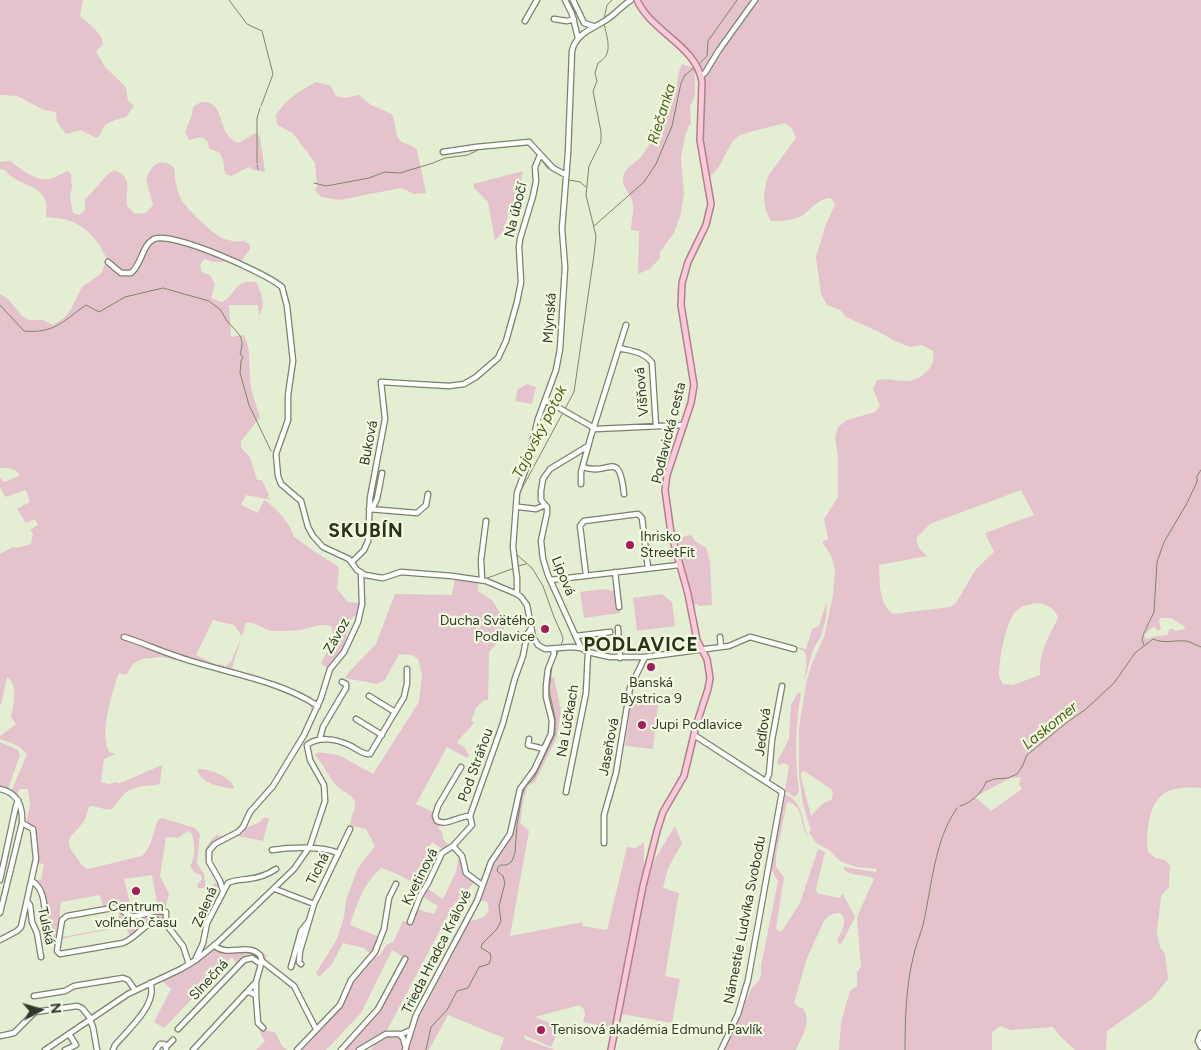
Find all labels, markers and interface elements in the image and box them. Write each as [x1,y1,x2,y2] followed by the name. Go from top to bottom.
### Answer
[644,82,680,146] water label: Riečanka
[501,181,531,239] street label: Na úbočí
[540,292,560,344] street label: Mlynská
[631,367,653,417] street label: Višňová
[648,381,690,485] street label: Podlavická cesta
[509,383,571,481] water label: Tajovský potok
[356,419,382,467] street label: Buková
[328,520,404,542] district label: SKUBÍN
[640,529,695,562] place label: Ihrisko StreetFit
[624,539,636,551] marker: Ihrisko StreetFit
[548,554,578,598] street label: Lipová
[440,613,535,646] place label: Ducha Svätého Podlavice
[320,615,354,657] street label: Závoz
[539,623,551,635] marker: Ducha Svätého Podlavice
[582,634,700,656] district label: PODLAVICE
[645,661,657,673] marker: Banská Bystrica 9
[620,675,682,708] place label: Banská Bystrica 9
[553,683,583,759] street label: Na Lúčkach
[1019,698,1081,754] water label: Laskomer
[751,707,775,757] street label: Jedľová
[595,717,623,777] street label: Jaseňová
[652,717,742,733] place label: Jupi Podlavice
[636,719,648,731] marker: Jupi Podlavice
[455,726,497,804] street label: Pod Stráňou
[720,835,770,1005] street label: Námestie Ludvíka Svobodu
[399,846,441,908] street label: Kvetinová
[303,850,333,888] street label: Tichá
[189,884,221,930] street label: Zelená
[130,885,142,897] marker: Centrum voľného času
[399,887,475,1017] street label: Trieda Hradca Králové
[95,899,177,932] place label: Centrum voľného času
[34,905,58,947] street label: Tulská
[186,956,232,1004] street label: Slnečná
[15,985,65,1035] north arrow
[46,1002,64,1015] text: N
[551,1022,762,1038] place label: Tenisová akadémia Edmund Pavlík
[535,1024,547,1036] marker: Tenisová akadémia Edmund Pavlík

